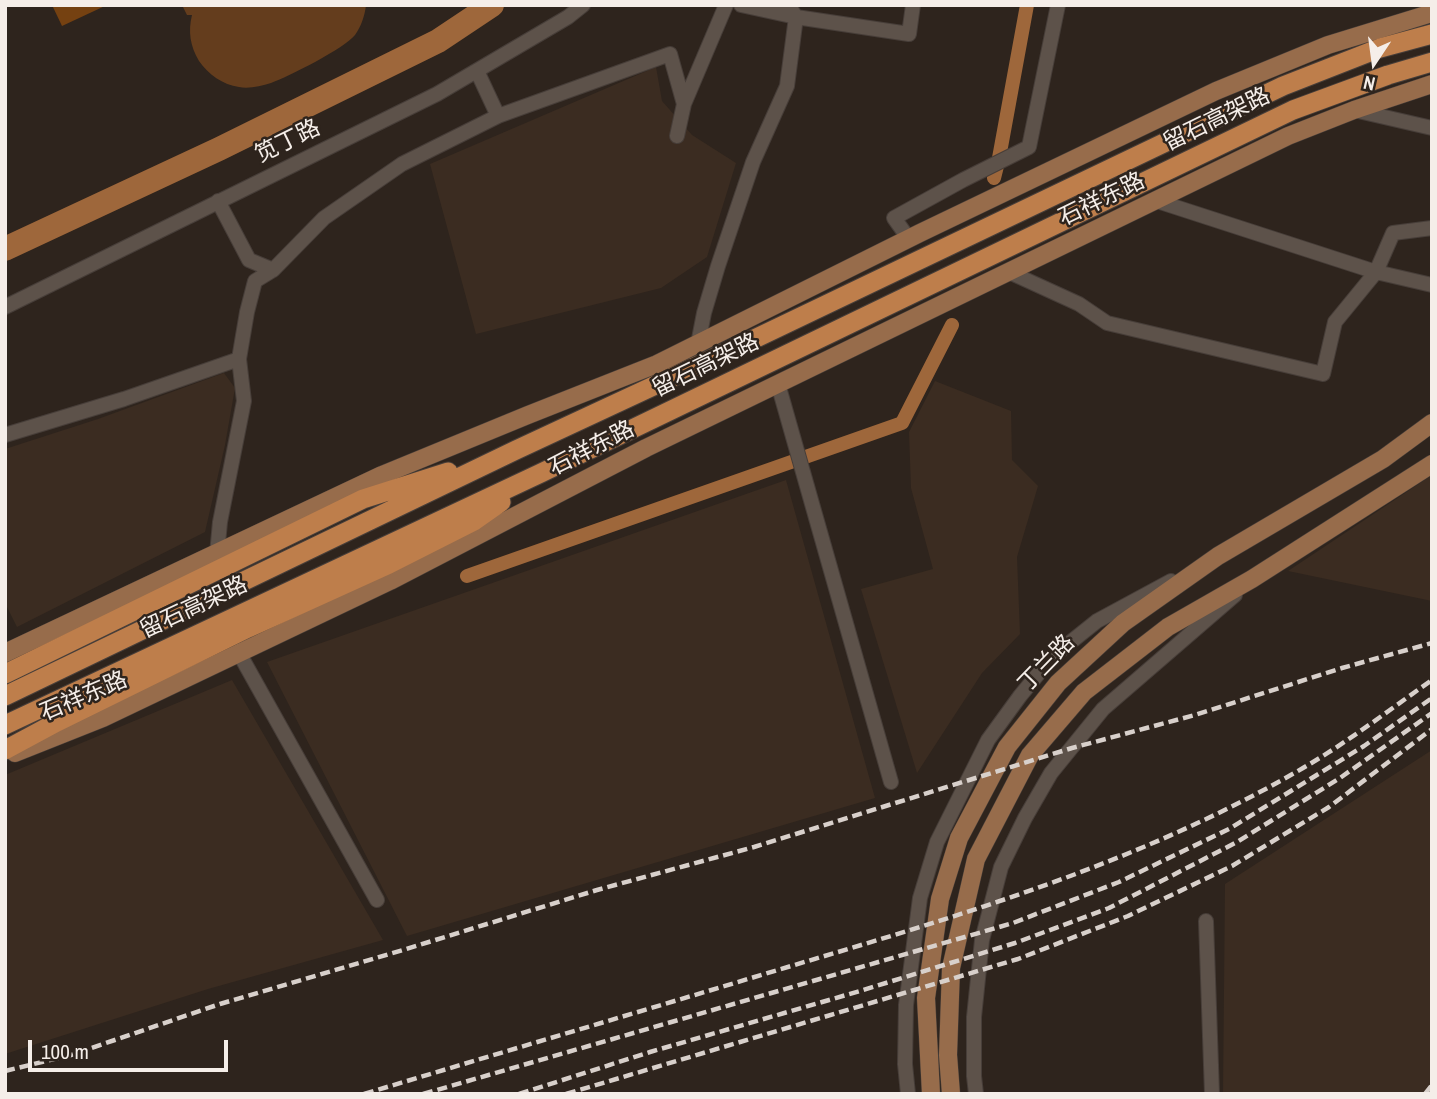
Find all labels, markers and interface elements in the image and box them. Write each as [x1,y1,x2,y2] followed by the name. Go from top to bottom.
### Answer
[1339,28,1409,98] north arrow
[1361,70,1378,97] text: N
[1159,82,1275,158] street label: 留石高架路
[251,114,325,170] street label: 笕丁路
[1055,167,1149,233] street label: 石祥东路
[648,328,764,404] street label: 留石高架路
[545,416,639,482] street label: 石祥东路
[136,571,252,645] street label: 留石高架路
[1013,630,1081,698] street label: 丁兰路
[36,666,132,728] street label: 石祥东路
[32,1026,231,1070] scale bar
[41,1037,89,1066] text: 100 m

